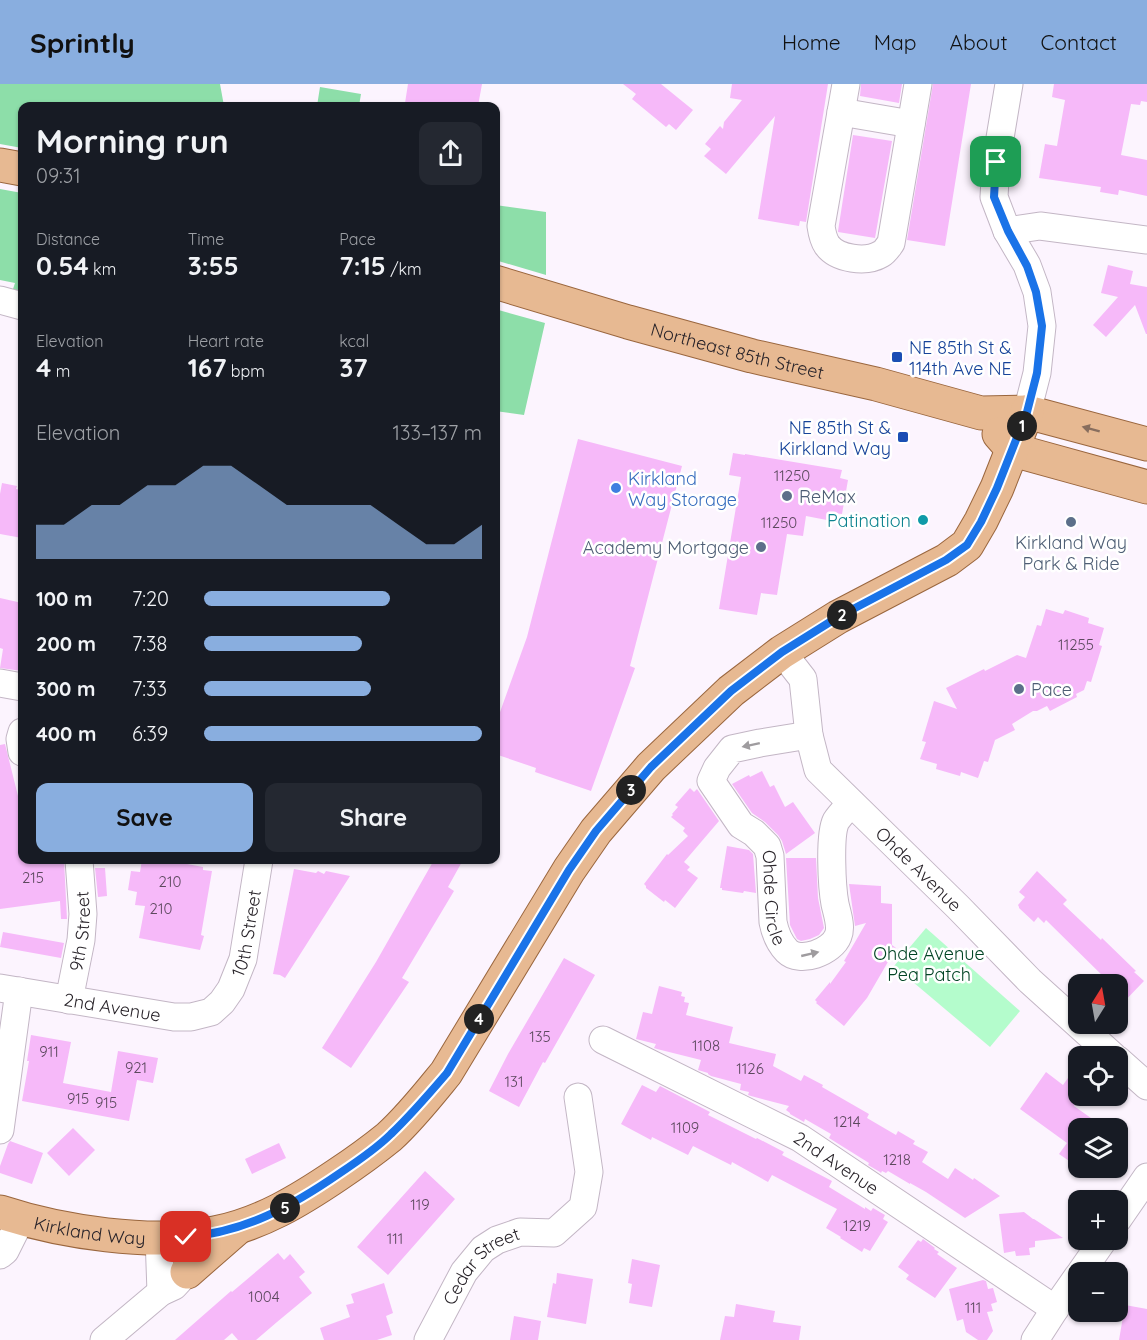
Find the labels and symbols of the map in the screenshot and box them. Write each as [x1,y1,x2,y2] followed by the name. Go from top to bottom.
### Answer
[970,136,1021,187] pin
[648,317,826,383] street label: Northeast 85th Street
[909,336,1012,380] place label: NE 85th St & 114th Ave NE
[890,350,904,364] marker: NE 85th St & 114th Ave NE
[1007,411,1037,441] pin: 1
[779,416,891,460] place label: NE 85th St & Kirkland Way
[1081,424,1099,433] one-way arrow
[896,430,910,444] marker: NE 85th St & Kirkland Way
[774,466,810,485] house number: 11250
[628,467,737,511] place label: Kirkland Way Storage
[609,481,623,495] marker: Kirkland Way Storage
[799,485,856,508] place label: ReMax
[780,489,794,503] marker: ReMax
[827,509,911,532] place label: Patination
[761,513,797,532] house number: 11250
[916,513,930,527] marker: Patination
[1064,515,1078,529] marker: Kirkland Way Park & Ride
[1015,531,1127,575] place label: Kirkland Way Park & Ride
[583,536,749,559] place label: Academy Mortgage
[754,540,768,554] marker: Academy Mortgage
[827,600,857,630] pin: 2
[1058,635,1094,654] house number: 11255
[1031,678,1072,701] place label: Pace
[1012,682,1026,696] marker: Pace
[742,740,760,750] one-way arrow
[616,775,646,805] pin: 3
[871,822,967,916] street label: Ohde Avenue
[758,849,792,949] street label: Ohde Circle
[22,868,44,887] house number: 215
[159,872,181,891] house number: 210
[226,888,266,980] street label: 10th Street
[64,890,95,973] street label: 9th Street
[150,899,172,918] house number: 210
[873,942,985,986] park label: Ohde Avenue Pea Patch
[801,949,819,959] one-way arrow
[1068,974,1128,1034] north arrow
[62,987,163,1026] street label: 2nd Avenue
[464,1004,494,1034] pin: 4
[529,1027,551,1046] house number: 135
[692,1036,720,1055] house number: 1108
[39,1042,59,1061] house number: 911
[125,1058,147,1077] house number: 921
[736,1059,764,1078] house number: 1126
[505,1072,523,1091] house number: 131
[67,1089,89,1108] house number: 915
[95,1093,117,1112] house number: 915
[833,1112,861,1131] house number: 1214
[671,1118,699,1137] house number: 1109
[789,1126,884,1199] street label: 2nd Avenue
[883,1150,911,1169] house number: 1218
[270,1193,300,1223] pin: 5
[410,1195,430,1214] house number: 119
[32,1211,146,1249] street label: Kirkland Way
[160,1211,211,1262] pin
[843,1216,871,1235] house number: 1219
[437,1222,523,1309] street label: Cedar Street
[387,1229,403,1248] house number: 111
[248,1287,280,1306] house number: 1004
[965,1298,981,1317] house number: 111

